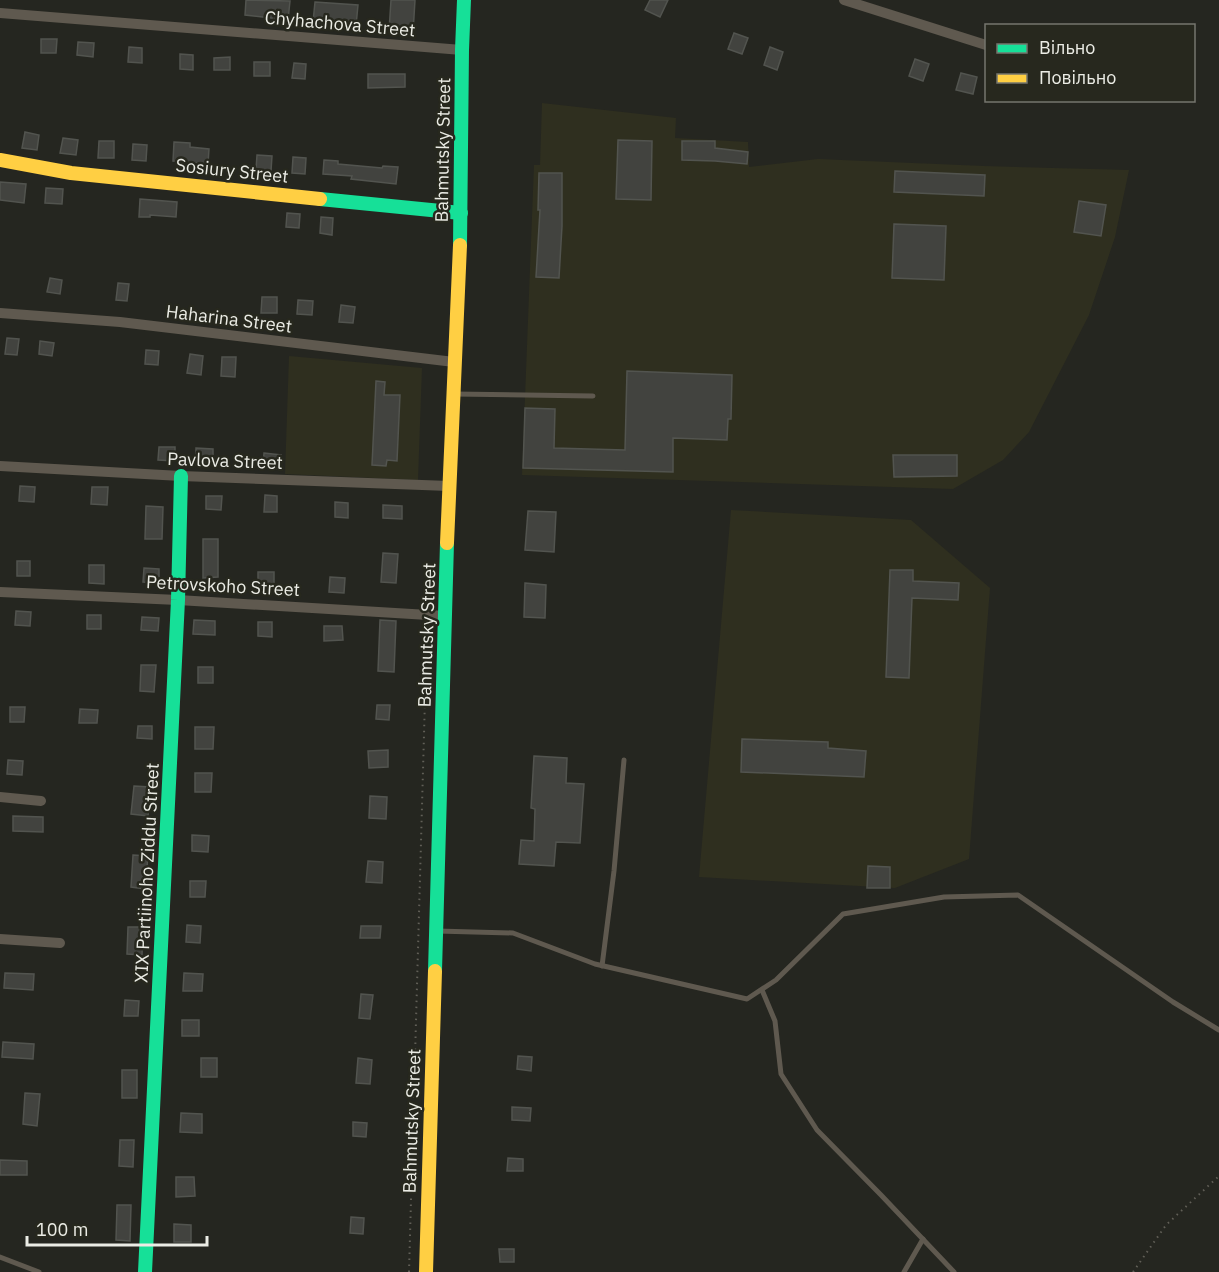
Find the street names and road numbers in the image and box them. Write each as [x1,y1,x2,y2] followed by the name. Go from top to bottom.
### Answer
[264,5,416,42] street label: Chyhachova Street
[430,77,455,223] street label: Bahmutsky Street
[174,153,290,188] street label: Sosiury Street
[165,299,293,338] street label: Haharina Street
[167,447,283,474] street label: Pavlova Street
[412,562,441,708] street label: Bahmutsky Street
[146,570,301,601] street label: Petrovskoho Street
[129,762,164,984] street label: XIX Partiinoho Ziddu Street
[397,1048,426,1194] street label: Bahmutsky Street

